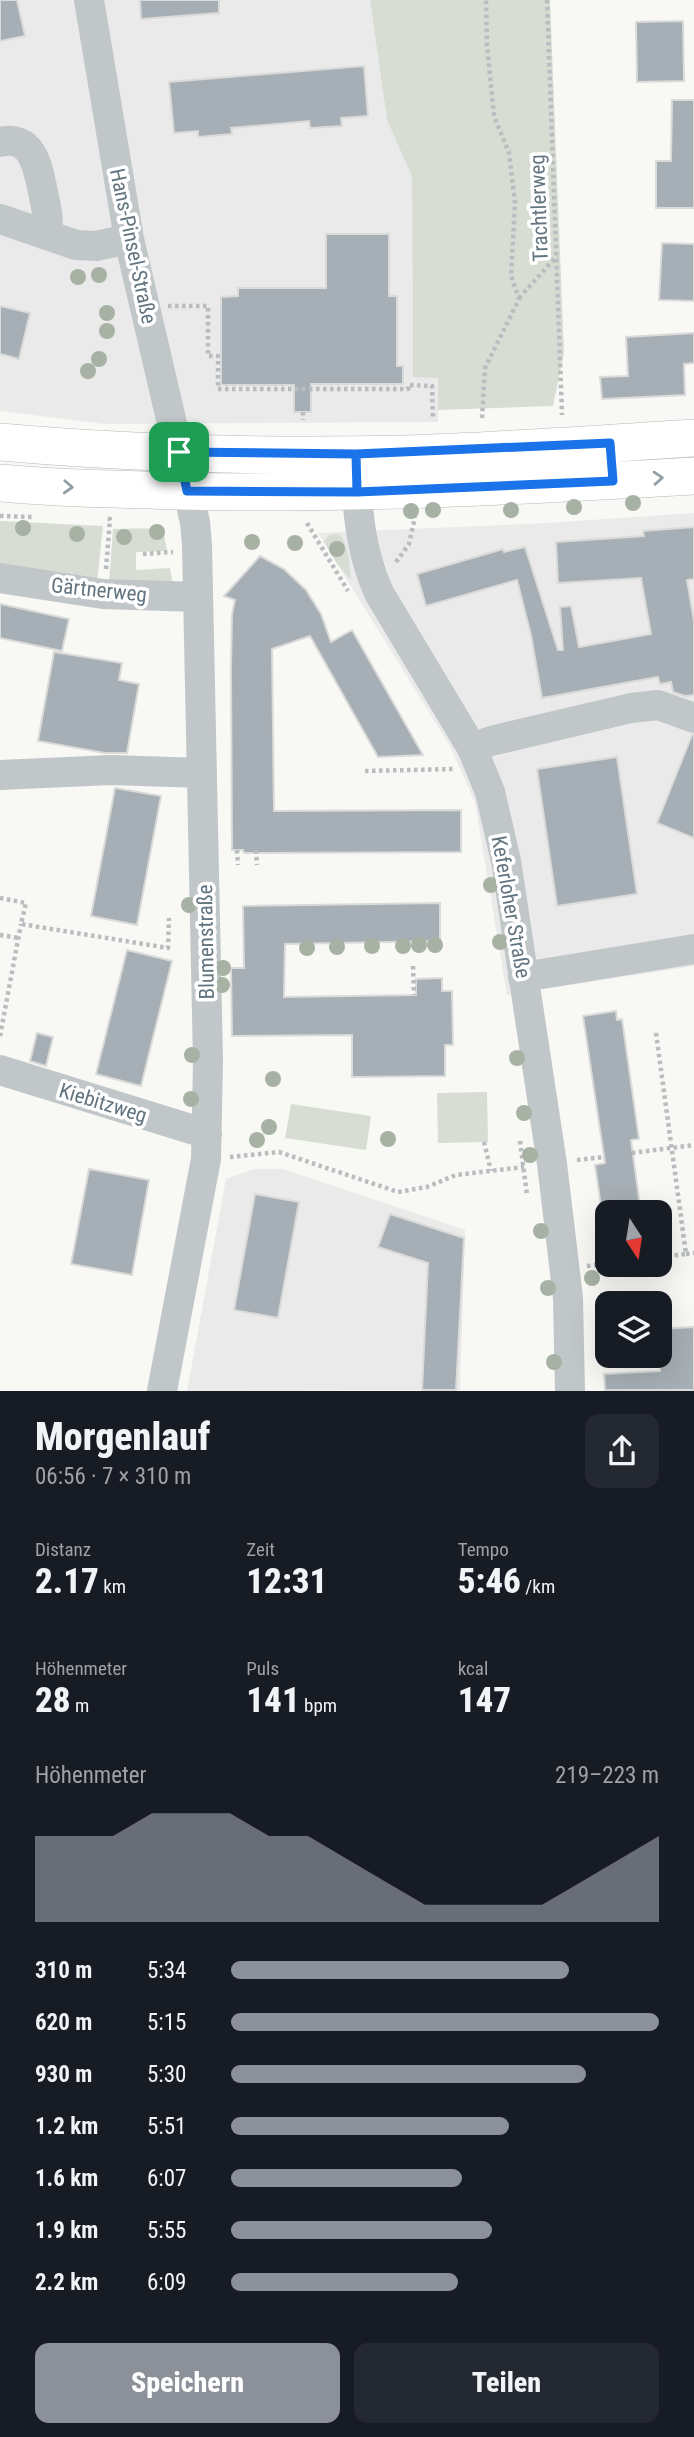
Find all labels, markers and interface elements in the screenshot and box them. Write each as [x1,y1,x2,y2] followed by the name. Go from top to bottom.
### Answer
[525,154,553,262] street label: Trachtlerweg
[105,166,161,326] street label: Hans-Pinsel-Straße
[149,422,209,482] pin
[160,433,198,471] icon: arrive
[652,471,663,486] one-way arrow
[63,479,74,494] one-way arrow
[50,573,148,607] street label: Gärtnerweg
[487,834,535,980] street label: Keferloher Straße
[193,884,219,1000] street label: Blumenstraße
[56,1078,150,1128] street label: Kiebitzweg
[595,1200,672,1278] north arrow
[595,1200,672,1368] map controls
[595,1291,672,1368] button: layers
[585,1414,659,1488] button: share
[35,1415,210,1459] text: Morgenlauf
[35,1463,191,1490] text: 06:56 · 7 × 310 m
[35,1538,91,1561] text: Distanz
[246,1538,275,1561] text: Zeit
[458,1538,509,1561] text: Tempo
[35,1561,99,1602] text: 2.17
[246,1561,327,1602] text: 12:31
[458,1561,521,1602] text: 5:46
[99,1575,126,1598] text: km
[521,1575,555,1598] text: /km
[35,1657,127,1680] text: Höhenmeter
[246,1657,279,1680] text: Puls
[458,1657,488,1680] text: kcal
[35,1680,71,1721] text: 28
[246,1680,300,1721] text: 141
[458,1680,511,1721] text: 147
[71,1694,89,1717] text: m
[300,1694,337,1717] text: bpm
[35,1762,147,1789] text: Höhenmeter
[555,1762,659,1789] text: 219–223 m
[35,1957,92,1984] text: 310 m
[147,1957,186,1984] text: 5:34
[35,2009,92,2036] text: 620 m
[147,2009,186,2036] text: 5:15
[35,2061,92,2088] text: 930 m
[147,2061,186,2088] text: 5:30
[35,2113,98,2140] text: 1.2 km
[147,2113,186,2140] text: 5:51
[35,2165,98,2192] text: 1.6 km
[147,2165,186,2192] text: 6:07
[35,2217,98,2244] text: 1.9 km
[147,2217,186,2244] text: 5:55
[35,2269,98,2296] text: 2.2 km
[147,2269,186,2296] text: 6:09
[35,2343,340,2423] button: Speichern
[354,2343,659,2423] button: Teilen

